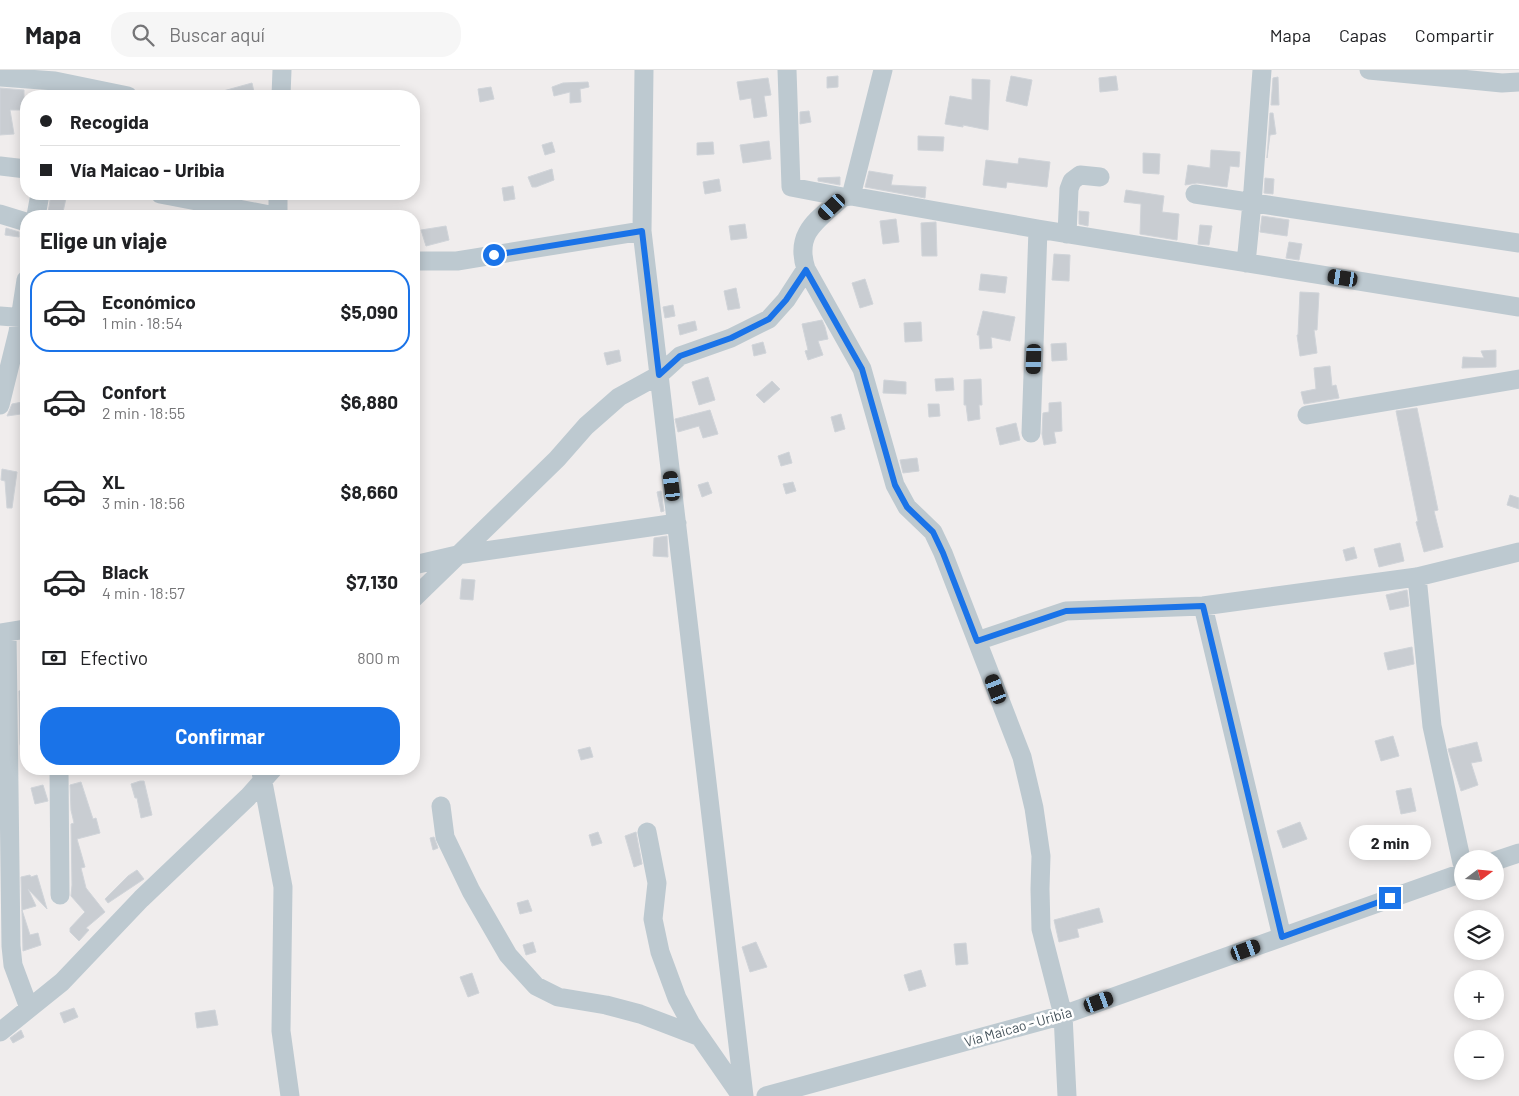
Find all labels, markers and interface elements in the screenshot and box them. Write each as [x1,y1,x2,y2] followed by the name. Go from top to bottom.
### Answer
[111,12,461,57] search box
[25,20,81,49] text: Mapa
[129,21,157,49] icon: search
[169,23,265,46] text: Buscar aquí
[1270,24,1311,46] text: Mapa
[1339,24,1387,46] text: Capas
[1415,24,1494,46] text: Compartir
[70,110,149,133] text: Recogida
[70,158,225,181] text: Vía Maicao - Uribia
[815,191,848,223] car
[40,227,167,253] text: Elige un viaje
[483,244,505,266] route start
[1327,268,1358,288] car
[42,289,87,334] icon: car
[102,290,196,313] text: Económico
[341,300,398,323] text: $5,090
[102,313,183,332] text: 1 min · 18:54
[1025,344,1042,374] car
[42,379,87,424] icon: car
[102,380,166,403] text: Confort
[341,390,398,413] text: $6,880
[102,403,185,422] text: 2 min · 18:55
[42,469,87,514] icon: car
[102,470,125,493] text: XL
[662,470,681,502] car
[341,480,398,503] text: $8,660
[102,493,185,512] text: 3 min · 18:56
[42,559,87,604] icon: car
[102,560,149,583] text: Black
[346,570,398,593] text: $7,130
[102,583,185,602] text: 4 min · 18:57
[40,644,68,672] icon: cash
[80,646,148,669] text: Efectivo
[357,648,400,667] text: 800 m
[983,672,1008,706] car
[40,707,400,765] button: Confirmar
[1349,826,1431,860] callout: 2 min
[1371,833,1409,852] text: 2 min
[1454,850,1504,900] north arrow
[1454,850,1504,1080] map controls
[1379,887,1401,909] route end
[1454,910,1504,960] button: layers
[1229,938,1262,962] car
[1454,970,1504,1020] button: +
[1082,990,1115,1014] car
[962,1003,1074,1050] street label: Vía Maicao - Uribia
[1454,1030,1504,1080] button: −

